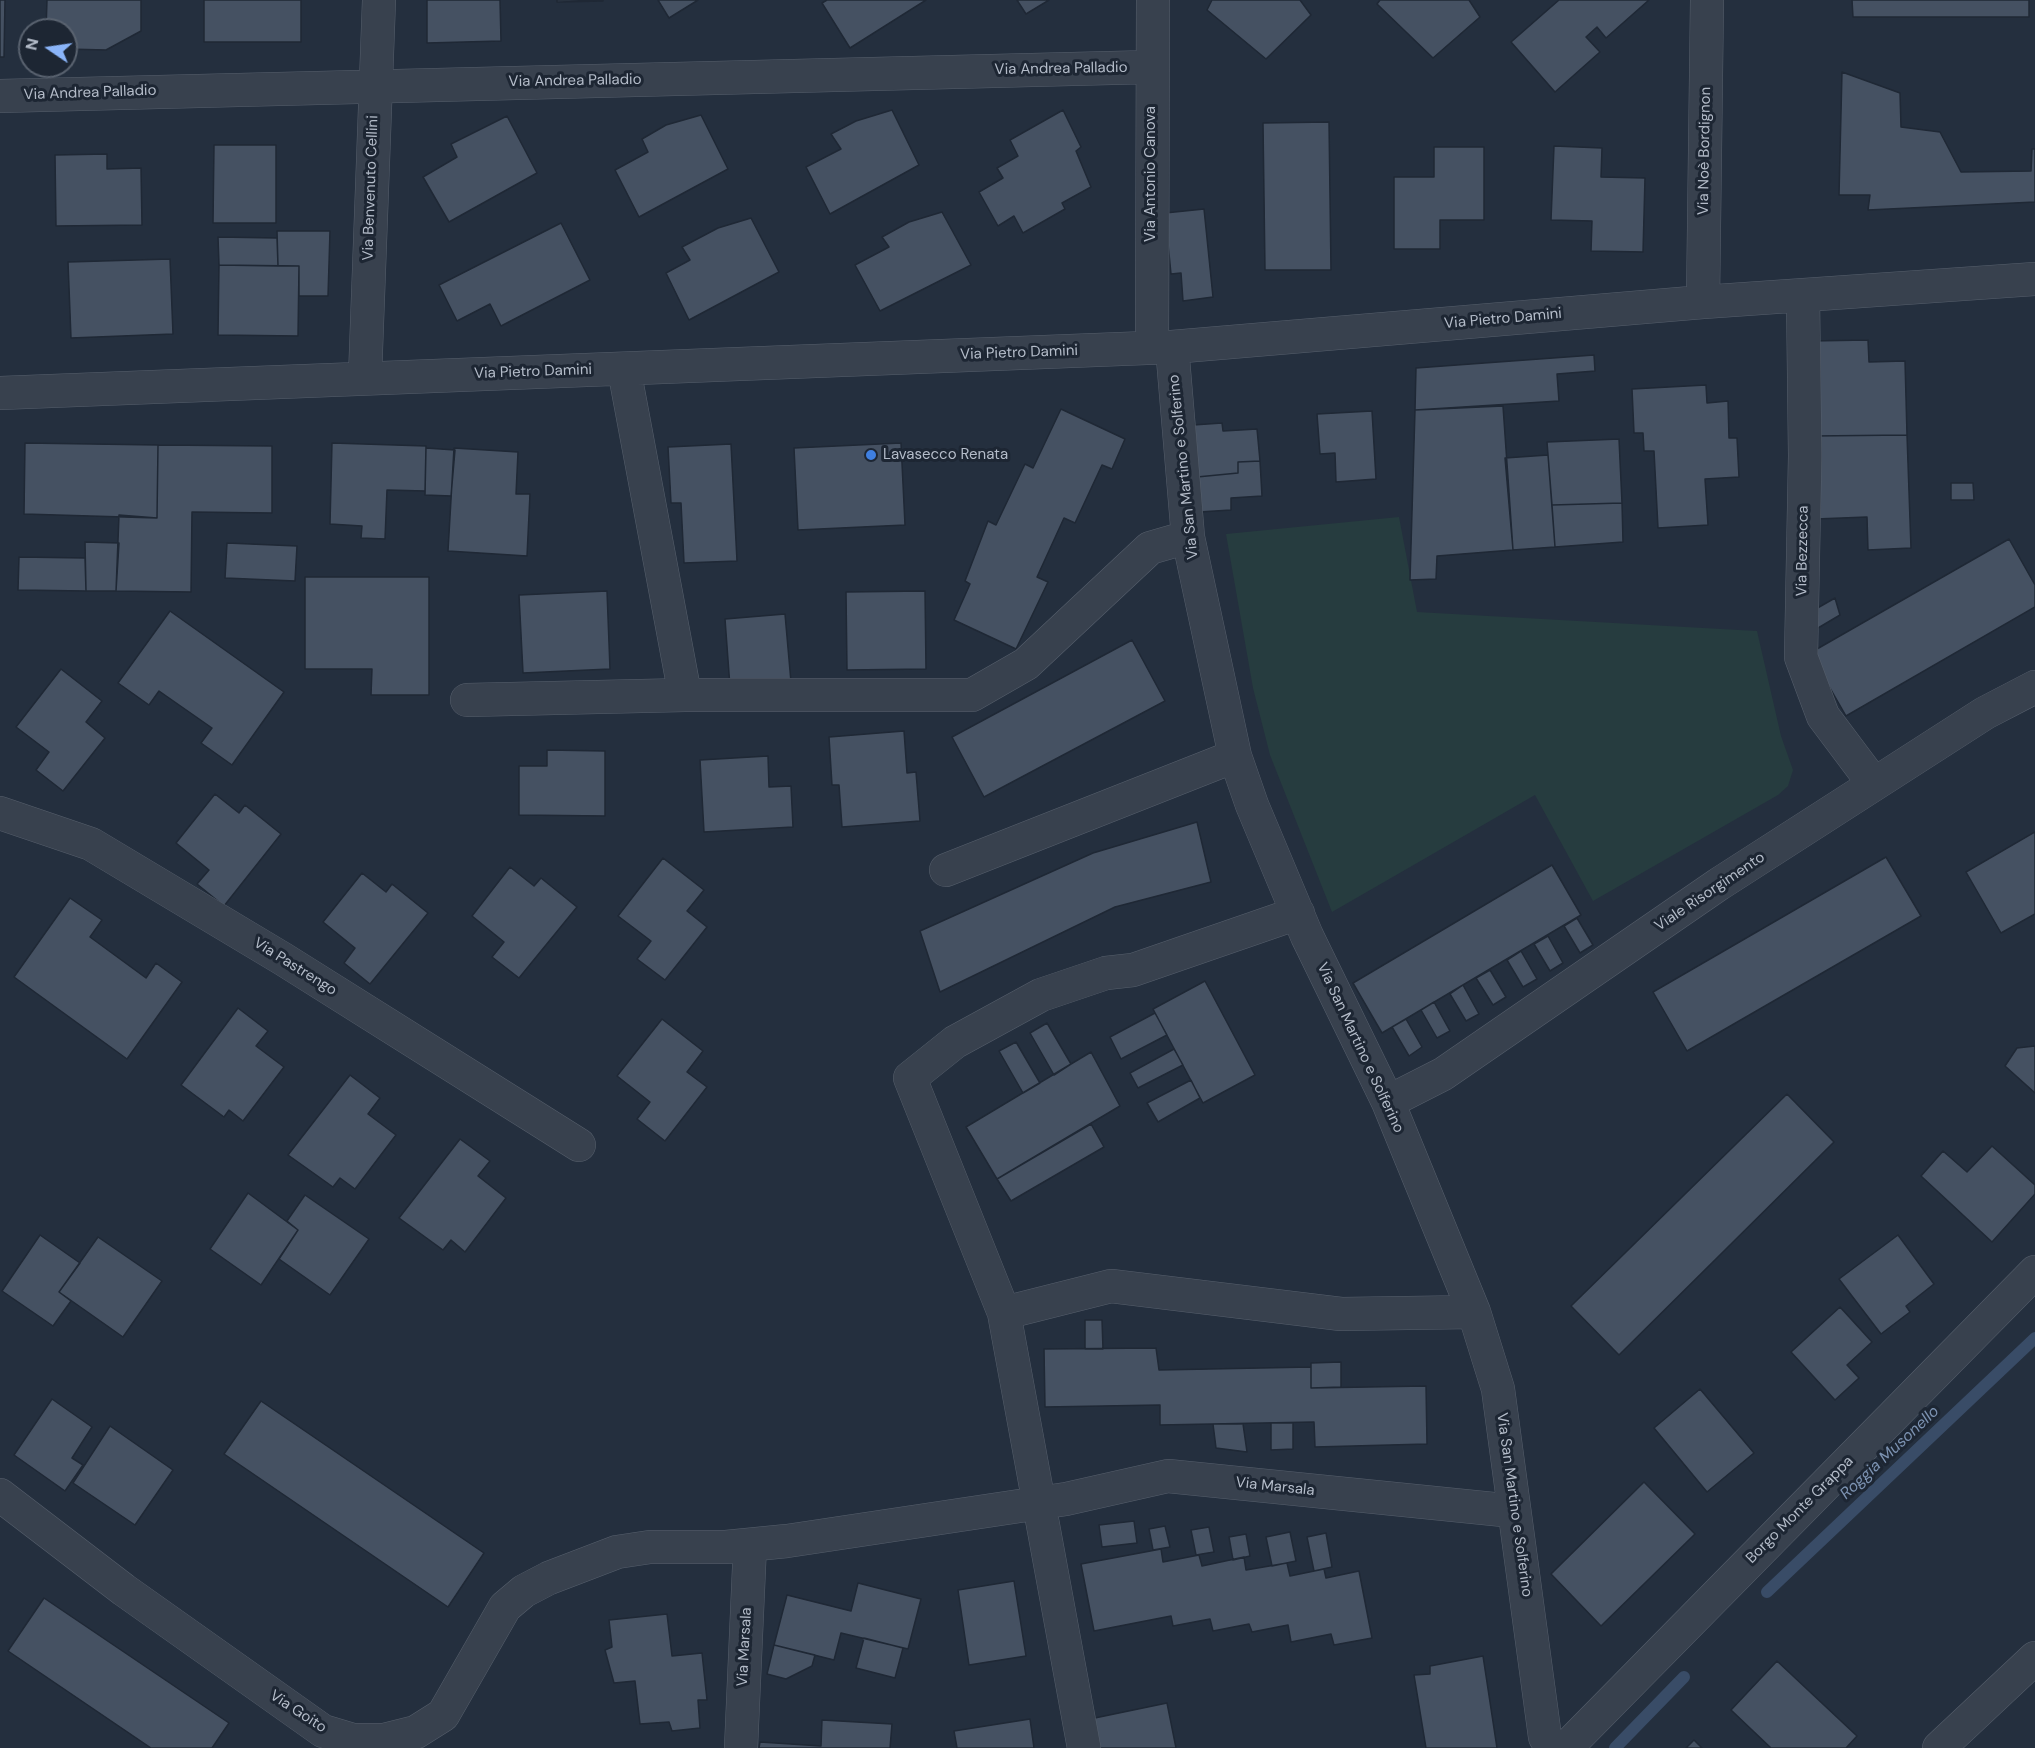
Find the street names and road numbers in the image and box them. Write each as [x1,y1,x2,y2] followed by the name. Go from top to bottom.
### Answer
[994,59,1128,79] street label: Via Andrea Palladio
[508,71,642,91] street label: Via Andrea Palladio
[23,82,157,104] street label: Via Andrea Palladio
[1695,87,1715,215] street label: Via Noè Bordignon
[1142,106,1160,242] street label: Via Antonio Canova
[359,115,383,261] street label: Via Benvenuto Cellini
[1443,305,1563,333] street label: Via Pietro Damini
[960,342,1078,364] street label: Via Pietro Damini
[474,361,592,383] street label: Via Pietro Damini
[1165,374,1203,560] street label: Via San Martino e Solferino
[1793,505,1813,597] street label: Via Bezzecca
[1652,848,1768,936] street label: Viale Risorgimento
[250,934,340,1000] street label: Via Pastrengo
[1313,960,1407,1136] street label: Via San Martino e Solferino
[1492,1412,1536,1598] street label: Via San Martino e Solferino
[1743,1453,1857,1567] street label: Borgo Monte Grappa
[1235,1474,1315,1500] street label: Via Marsala
[734,1607,756,1687] street label: Via Marsala
[266,1687,330,1737] street label: Via Goito

